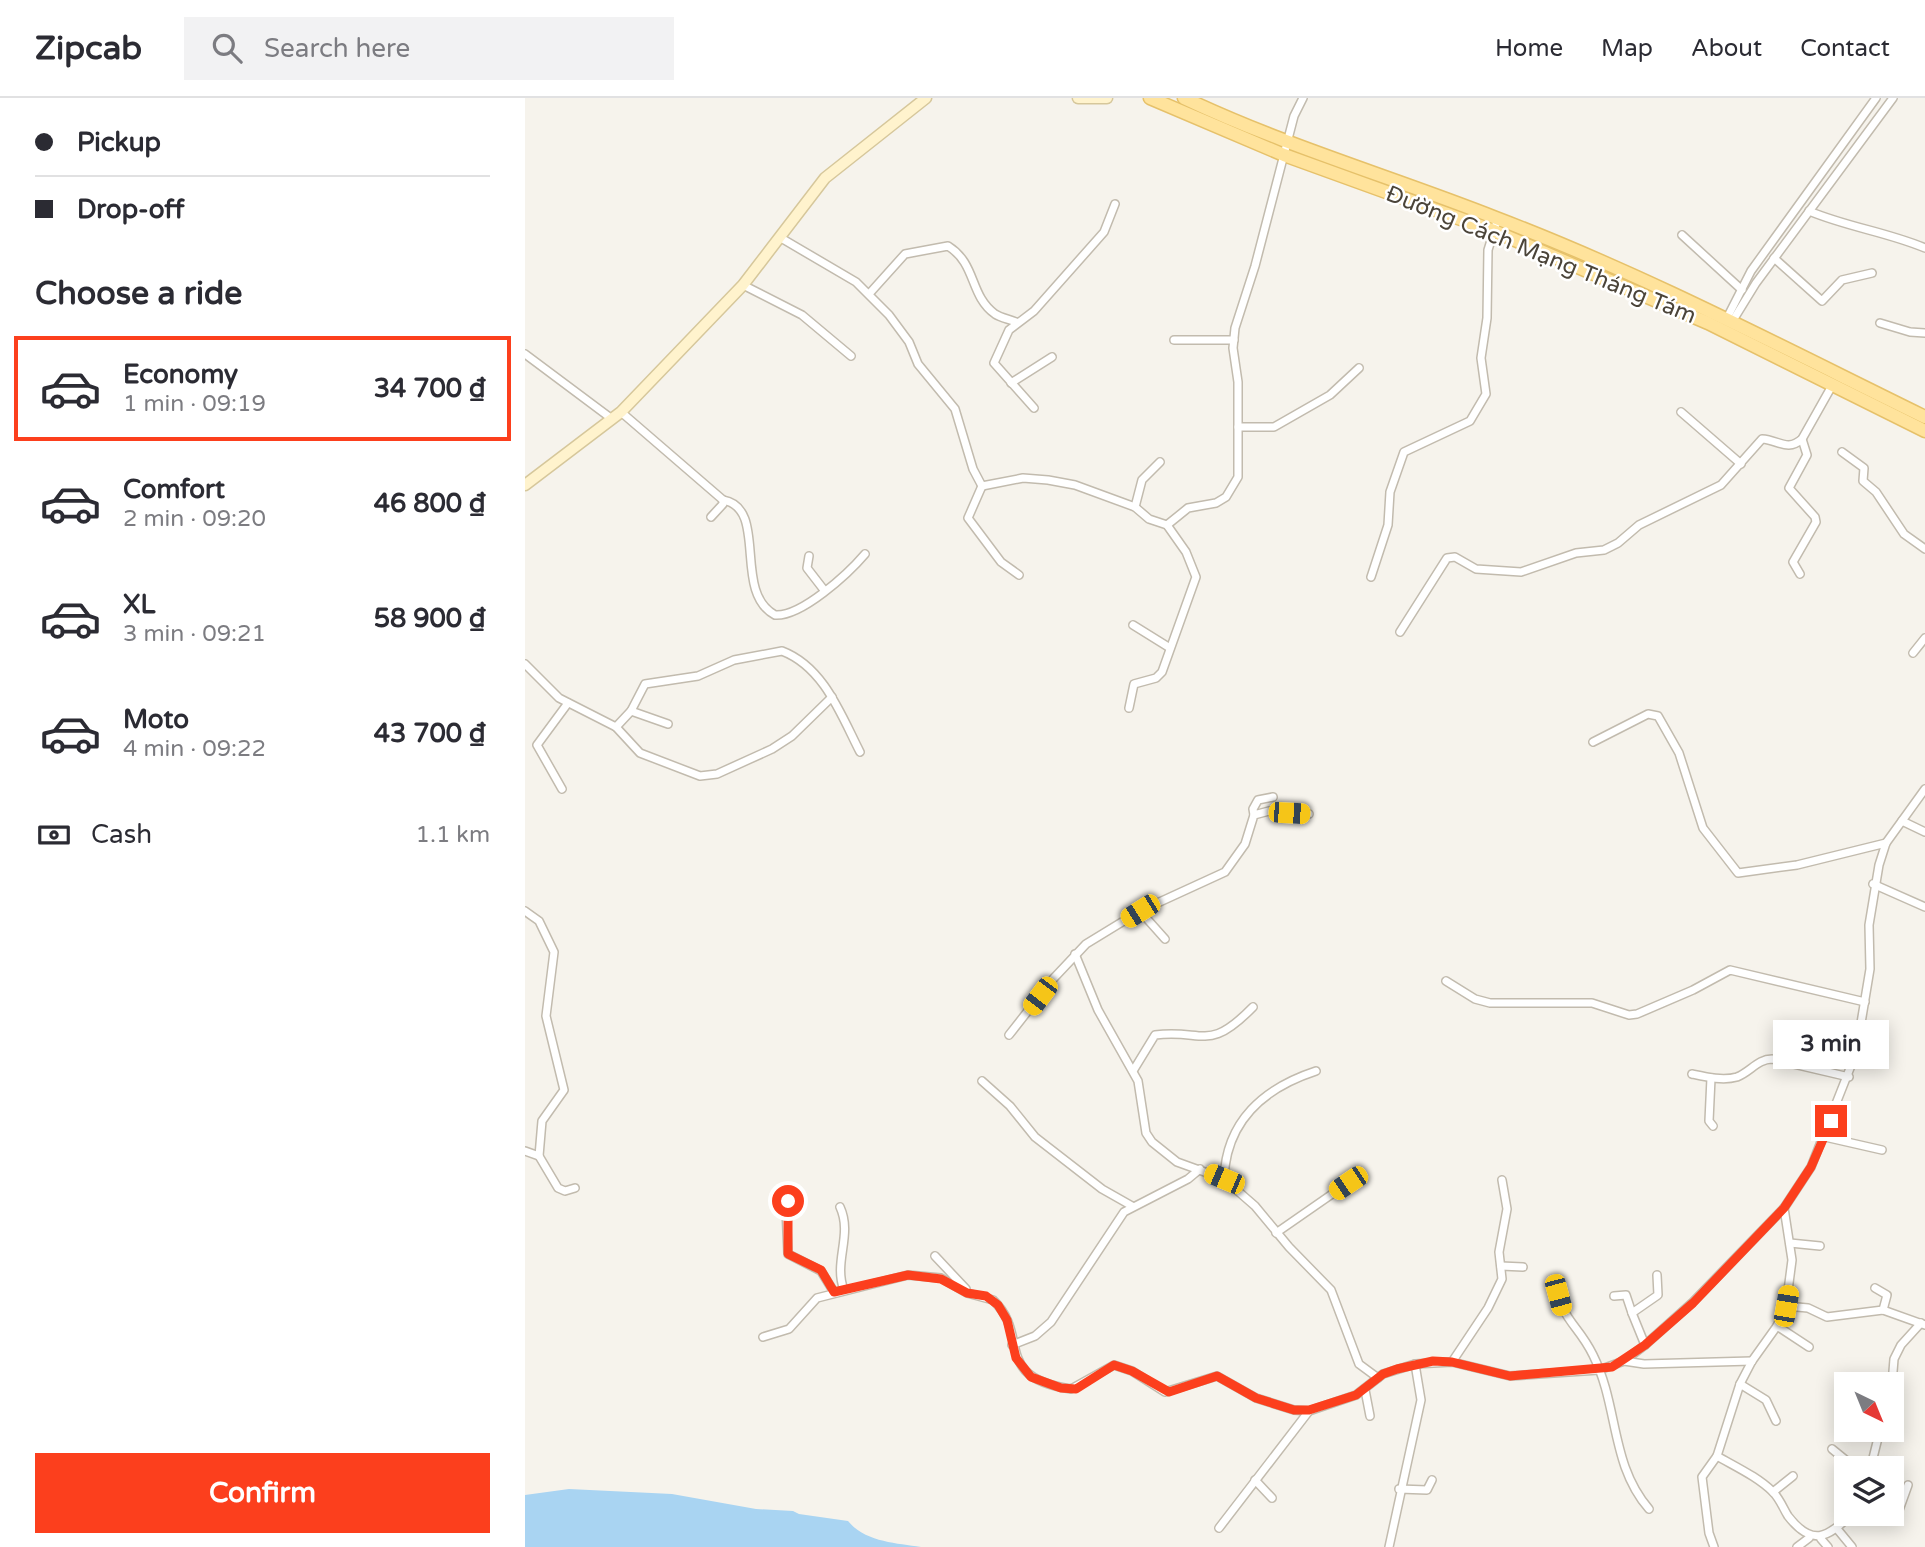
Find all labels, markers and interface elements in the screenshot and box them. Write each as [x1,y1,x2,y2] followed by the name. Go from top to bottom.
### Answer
[184,17,674,80] search box
[35,29,142,68] text: Zipcab
[208,29,246,67] icon: search
[264,33,410,64] text: Search here
[1495,34,1563,63] text: Home
[1601,34,1653,63] text: Map
[1691,34,1762,63] text: About
[1800,34,1890,63] text: Contact
[77,127,161,158] text: Pickup
[1382,180,1700,330] street label: Đường Cách Mạng Tháng Tám
[77,194,184,225] text: Drop-off
[35,275,242,313] text: Choose a ride
[39,357,102,420] icon: car
[123,359,238,390] text: Economy
[374,373,486,404] text: 34 700 ₫
[123,390,266,418] text: 1 min · 09:19
[39,472,102,535] icon: car
[123,474,225,505] text: Comfort
[374,488,486,519] text: 46 800 ₫
[123,505,266,533] text: 2 min · 09:20
[39,587,102,650] icon: car
[123,589,155,620] text: XL
[374,603,486,634] text: 58 900 ₫
[123,620,266,648] text: 3 min · 09:21
[39,702,102,765] icon: car
[123,704,189,735] text: Moto
[374,718,486,749] text: 43 700 ₫
[123,735,266,763] text: 4 min · 09:22
[1268,801,1311,825] car
[35,816,73,854] icon: cash
[91,819,152,850] text: Cash
[416,821,490,849] text: 1.1 km
[1117,891,1164,931] car
[1019,973,1062,1019] car
[1773,1020,1889,1068] callout: 3 min
[1800,1030,1862,1058] text: 3 min
[1815,1105,1847,1137] route end
[1201,1161,1248,1197] car
[1325,1163,1372,1203] car
[772,1185,804,1217] route start
[1543,1272,1574,1318] car
[1773,1283,1800,1329] car
[1834,1372,1904,1442] north arrow
[1834,1372,1904,1526] map controls
[35,1453,490,1533] button: Confirm
[1834,1456,1904,1526] button: layers

